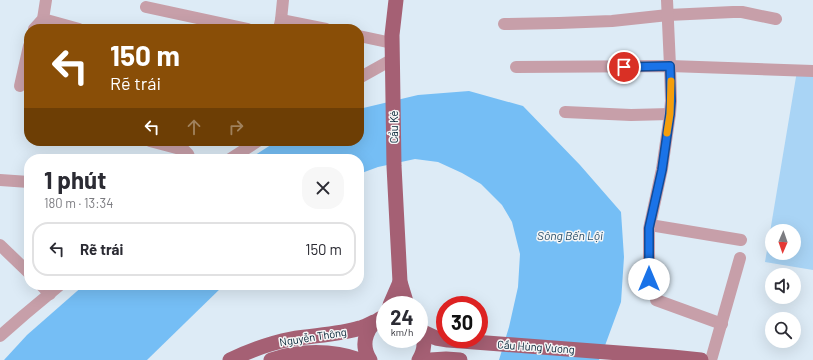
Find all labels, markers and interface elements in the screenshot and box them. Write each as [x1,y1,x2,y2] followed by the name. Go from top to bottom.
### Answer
[110,38,180,72] text: 150 m
[44,40,96,92] icon: left
[607,50,641,84] pin
[613,56,635,78] icon: arrive
[110,72,161,94] text: Rẽ trái
[387,111,400,143] street label: Cầu Ké
[141,116,163,138] icon: left
[183,116,205,138] icon: ahead
[225,116,247,138] icon: right
[44,165,106,194] text: 1 phút
[302,167,344,209] button: close
[44,195,113,211] text: 180 m · 13:34
[765,224,801,260] north arrow
[765,224,801,348] map controls
[537,228,603,242] water label: Sông Bến Lội
[46,238,68,260] icon: left
[80,240,123,258] text: Rẽ trái
[305,240,342,258] text: 150 m
[628,258,670,300] position arrow
[765,268,801,304] button: sound
[436,296,488,348] speed limit sign: 30
[390,305,414,329] text: 24
[765,312,801,348] button: search
[278,325,348,348] street label: Nguyễn Thông
[391,326,413,338] text: km/h
[497,337,575,356] street label: Cầu Hùng Vương

